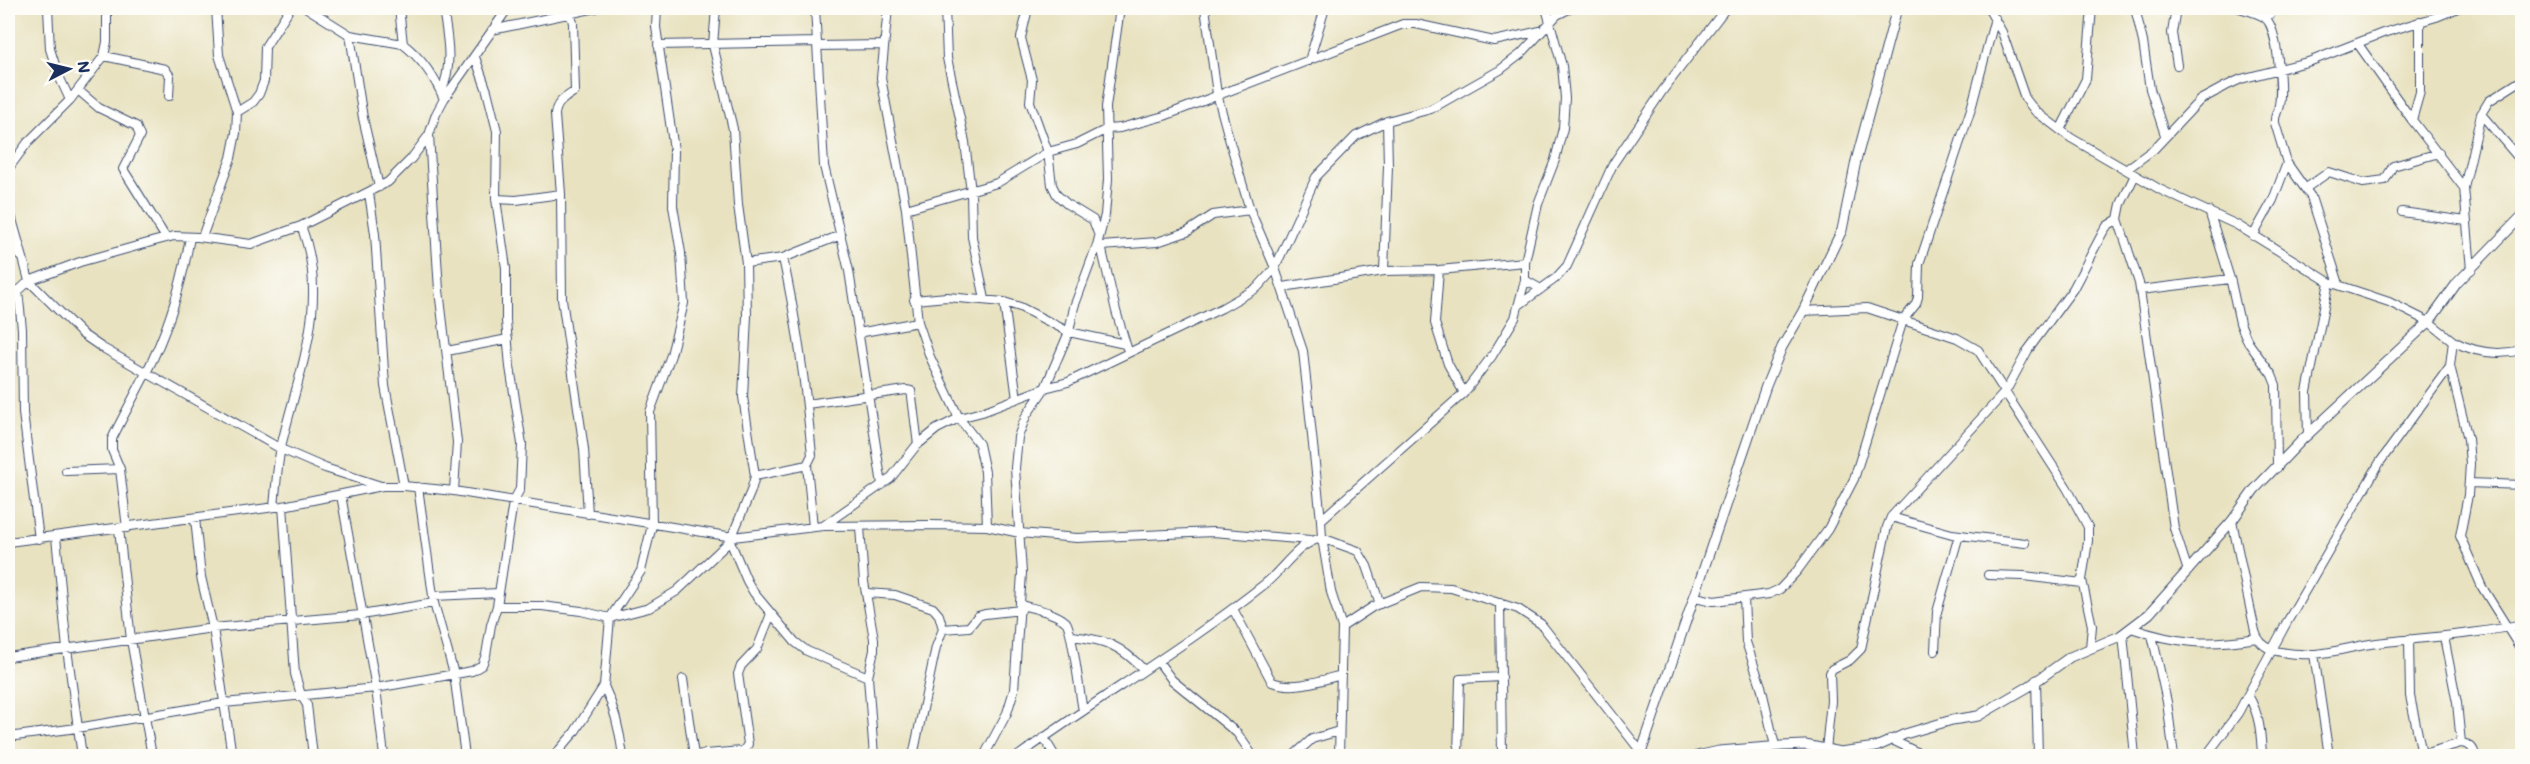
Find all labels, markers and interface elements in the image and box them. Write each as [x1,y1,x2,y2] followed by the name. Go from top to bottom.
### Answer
[39,39,99,99] north arrow
[73,60,96,74] text: N

